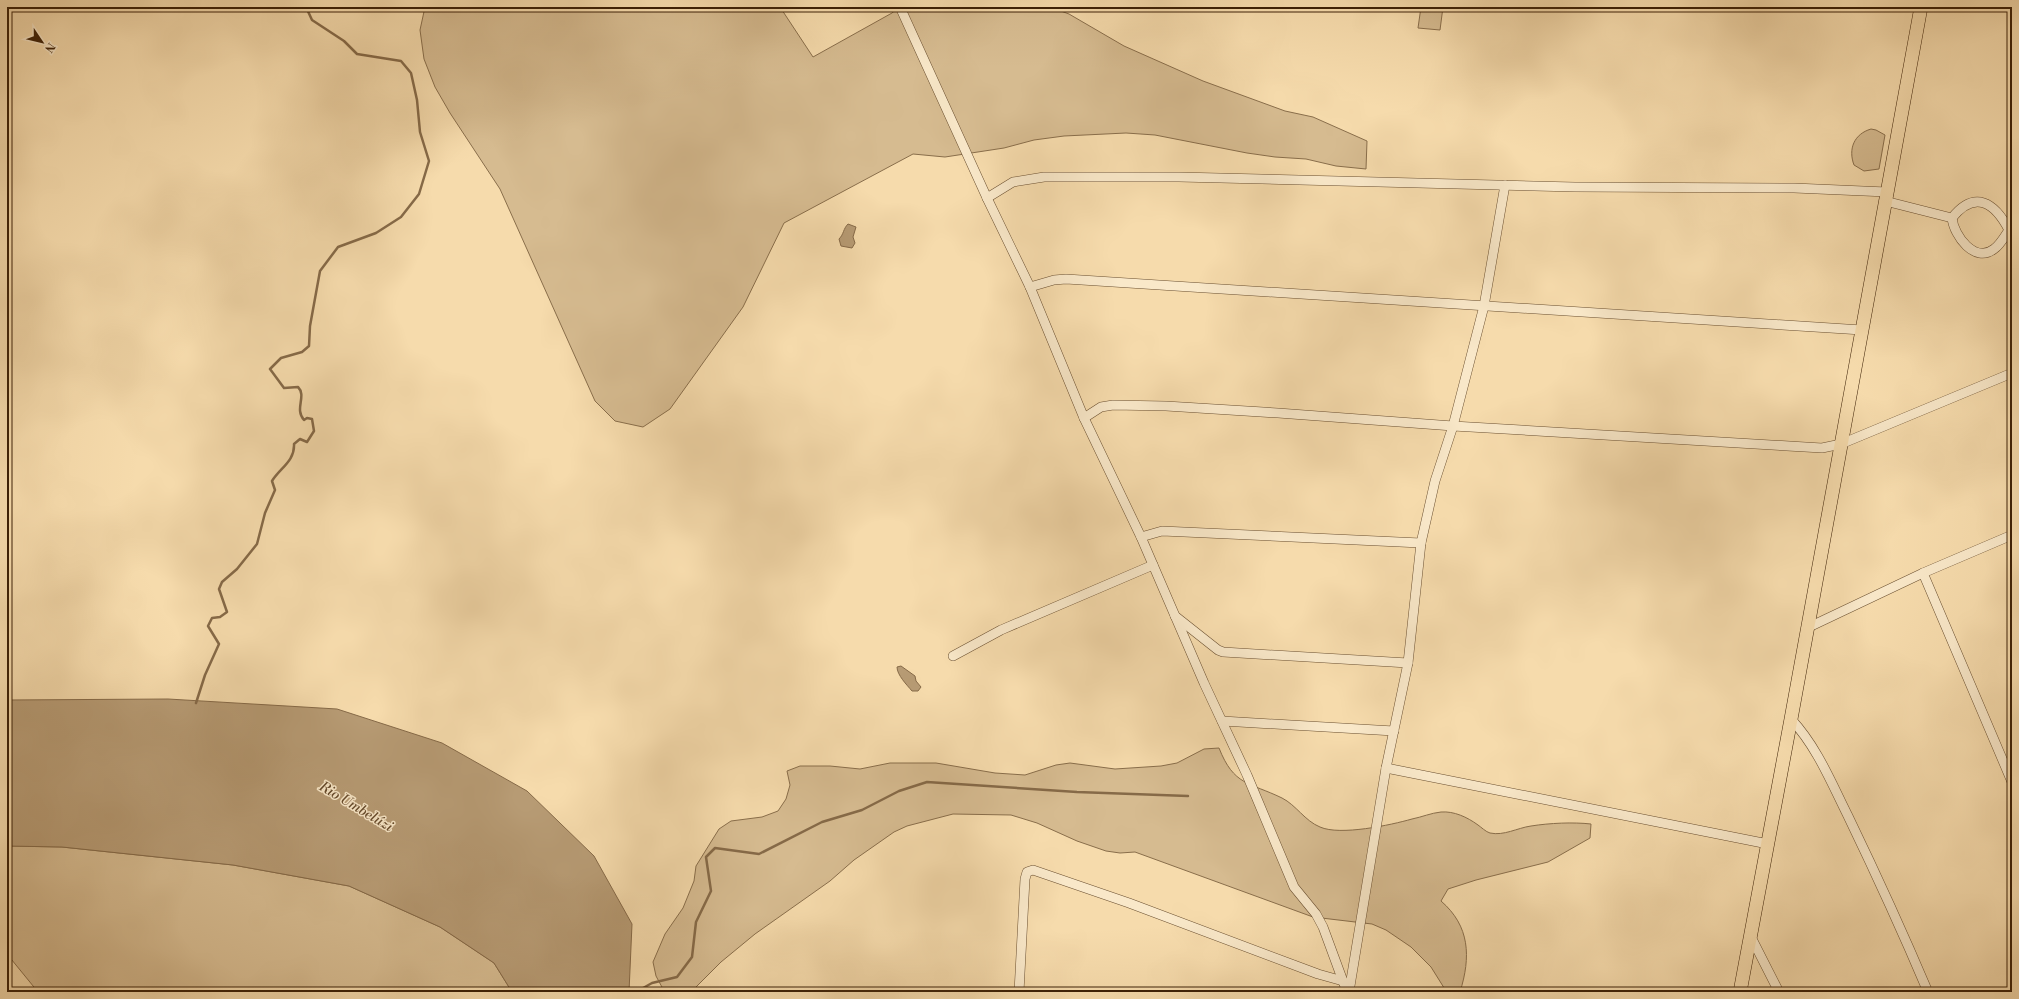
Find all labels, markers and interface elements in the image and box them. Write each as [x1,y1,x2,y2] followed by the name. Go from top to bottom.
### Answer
[22,22,62,62] north arrow
[41,40,58,55] text: N
[315,777,397,836] water label: Rio Umbelúzi

